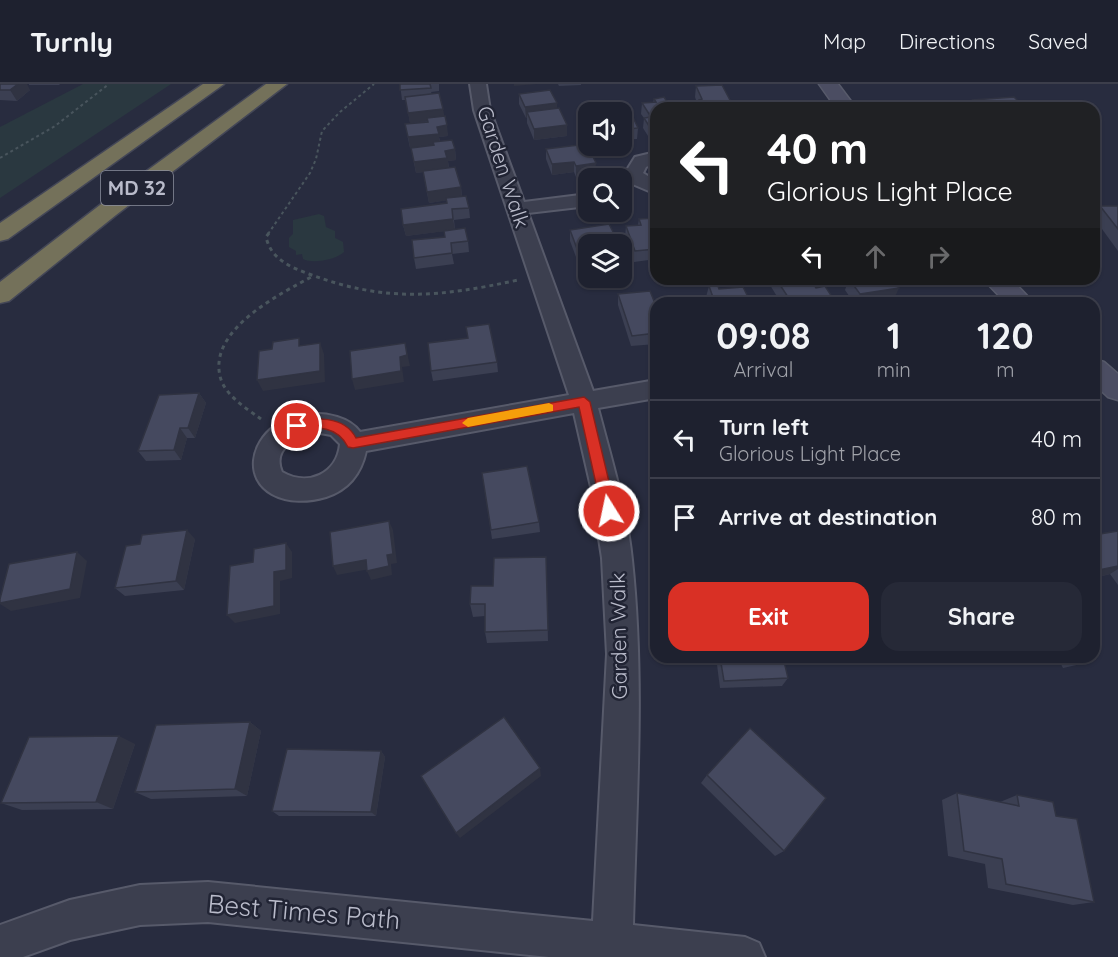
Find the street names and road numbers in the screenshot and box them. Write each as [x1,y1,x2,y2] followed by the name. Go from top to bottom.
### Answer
[472,102,536,231] street label: Garden Walk
[101,171,173,205] road number: MD 32
[604,573,632,700] street label: Garden Walk
[206,887,402,936] street label: Best Times Path

